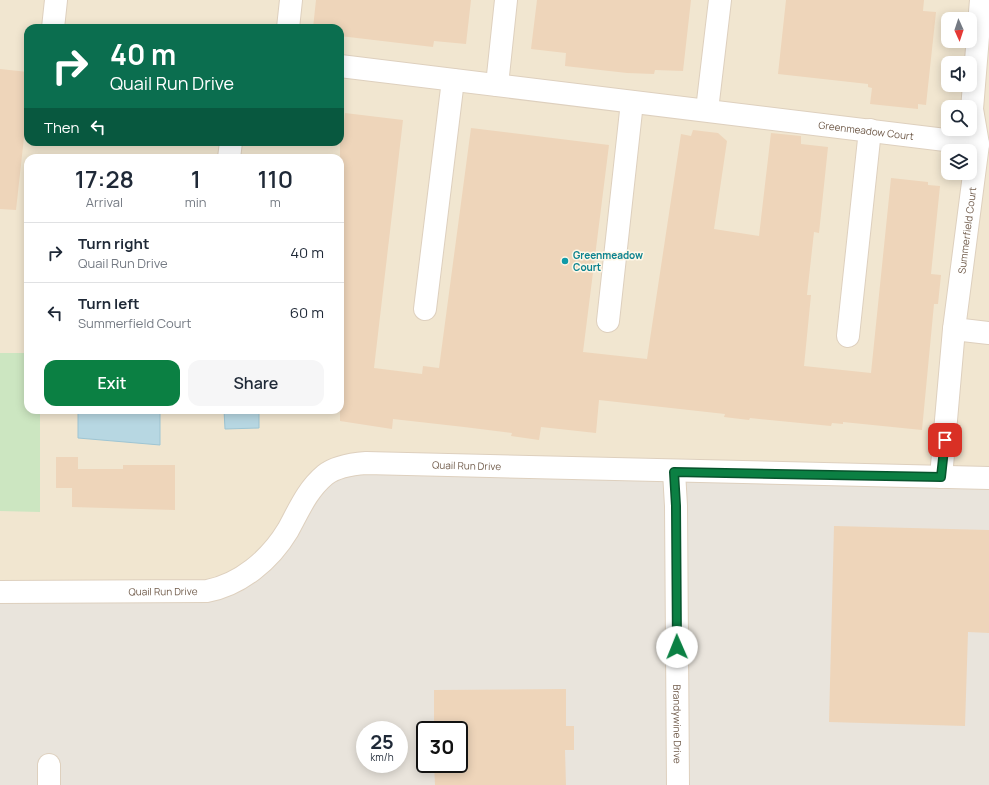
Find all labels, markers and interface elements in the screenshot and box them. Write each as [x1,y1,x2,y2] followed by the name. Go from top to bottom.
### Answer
[941,12,977,48] north arrow
[941,12,977,180] map controls
[110,35,176,73] text: 40 m
[44,40,96,92] icon: right
[941,56,977,92] button: sound
[110,71,234,95] text: Quail Run Drive
[941,100,977,136] button: search
[87,116,109,138] icon: left
[44,117,79,138] text: Then
[818,118,915,143] street label: Greenmeadow Court
[941,144,977,180] button: layers
[75,162,134,195] text: 17:28
[191,162,201,195] text: 1
[257,162,293,195] text: 110
[954,186,979,275] street label: Summerfield Court
[86,193,123,211] text: Arrival
[185,193,207,211] text: min
[270,193,281,211] text: m
[78,233,149,254] text: Turn right
[44,242,66,264] icon: right
[290,242,324,263] text: 40 m
[573,248,643,274] place label: Greenmeadow Court
[78,254,168,272] text: Quail Run Drive
[560,256,570,266] marker: Greenmeadow Court
[78,293,140,314] text: Turn left
[44,302,66,324] icon: left
[290,302,324,323] text: 60 m
[78,314,191,332] text: Summerfield Court
[44,360,180,406] button: Exit
[188,360,324,406] button: Share
[928,423,962,457] pin
[934,429,956,451] icon: arrive
[432,458,501,473] street label: Quail Run Drive
[128,584,198,598] street label: Quail Run Drive
[656,626,698,668] position arrow
[670,684,685,764] street label: Brandywine Drive
[416,721,468,773] speed limit sign: 30
[370,728,394,755] text: 25
[370,750,394,764] text: km/h

